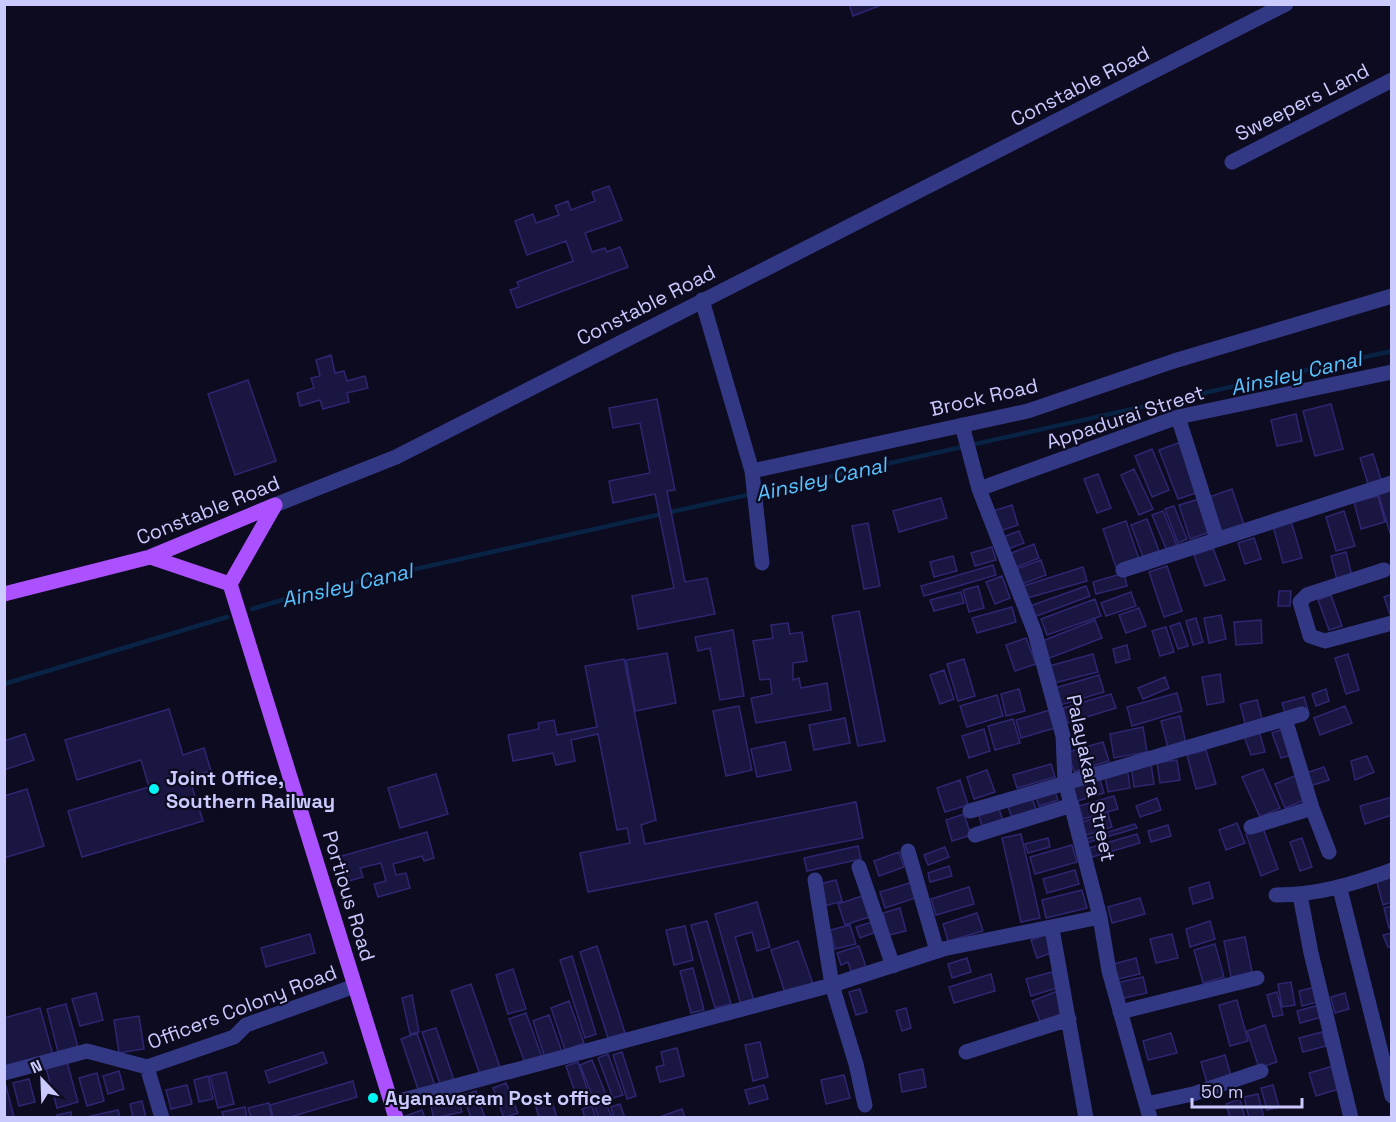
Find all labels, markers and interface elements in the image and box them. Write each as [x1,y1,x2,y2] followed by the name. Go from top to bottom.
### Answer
[1006,40,1154,132] street label: Constable Road
[1231,57,1373,147] street label: Sweepers Land
[572,259,720,351] street label: Constable Road
[1228,344,1367,401] water label: Ainsley Canal
[928,372,1040,422] street label: Brock Road
[1043,379,1207,455] street label: Appadurai Street
[753,450,892,507] water label: Ainsley Canal
[133,469,283,551] street label: Constable Road
[279,556,418,613] water label: Ainsley Canal
[1061,692,1121,864] street label: Palayakara Street
[166,765,335,814] place label: Joint Office, Southern Railway
[147,782,161,796] marker: Joint Office, Southern Railway
[317,828,381,964] street label: Portious Road
[144,959,340,1055] street label: Officers Colony Road
[12,1050,72,1110] north arrow
[27,1055,45,1078] text: N
[1192,1071,1302,1109] scale bar
[1201,1080,1243,1103] text: 50 m
[385,1085,612,1111] place label: Ayanavaram Post office
[366,1091,380,1105] marker: Ayanavaram Post office

